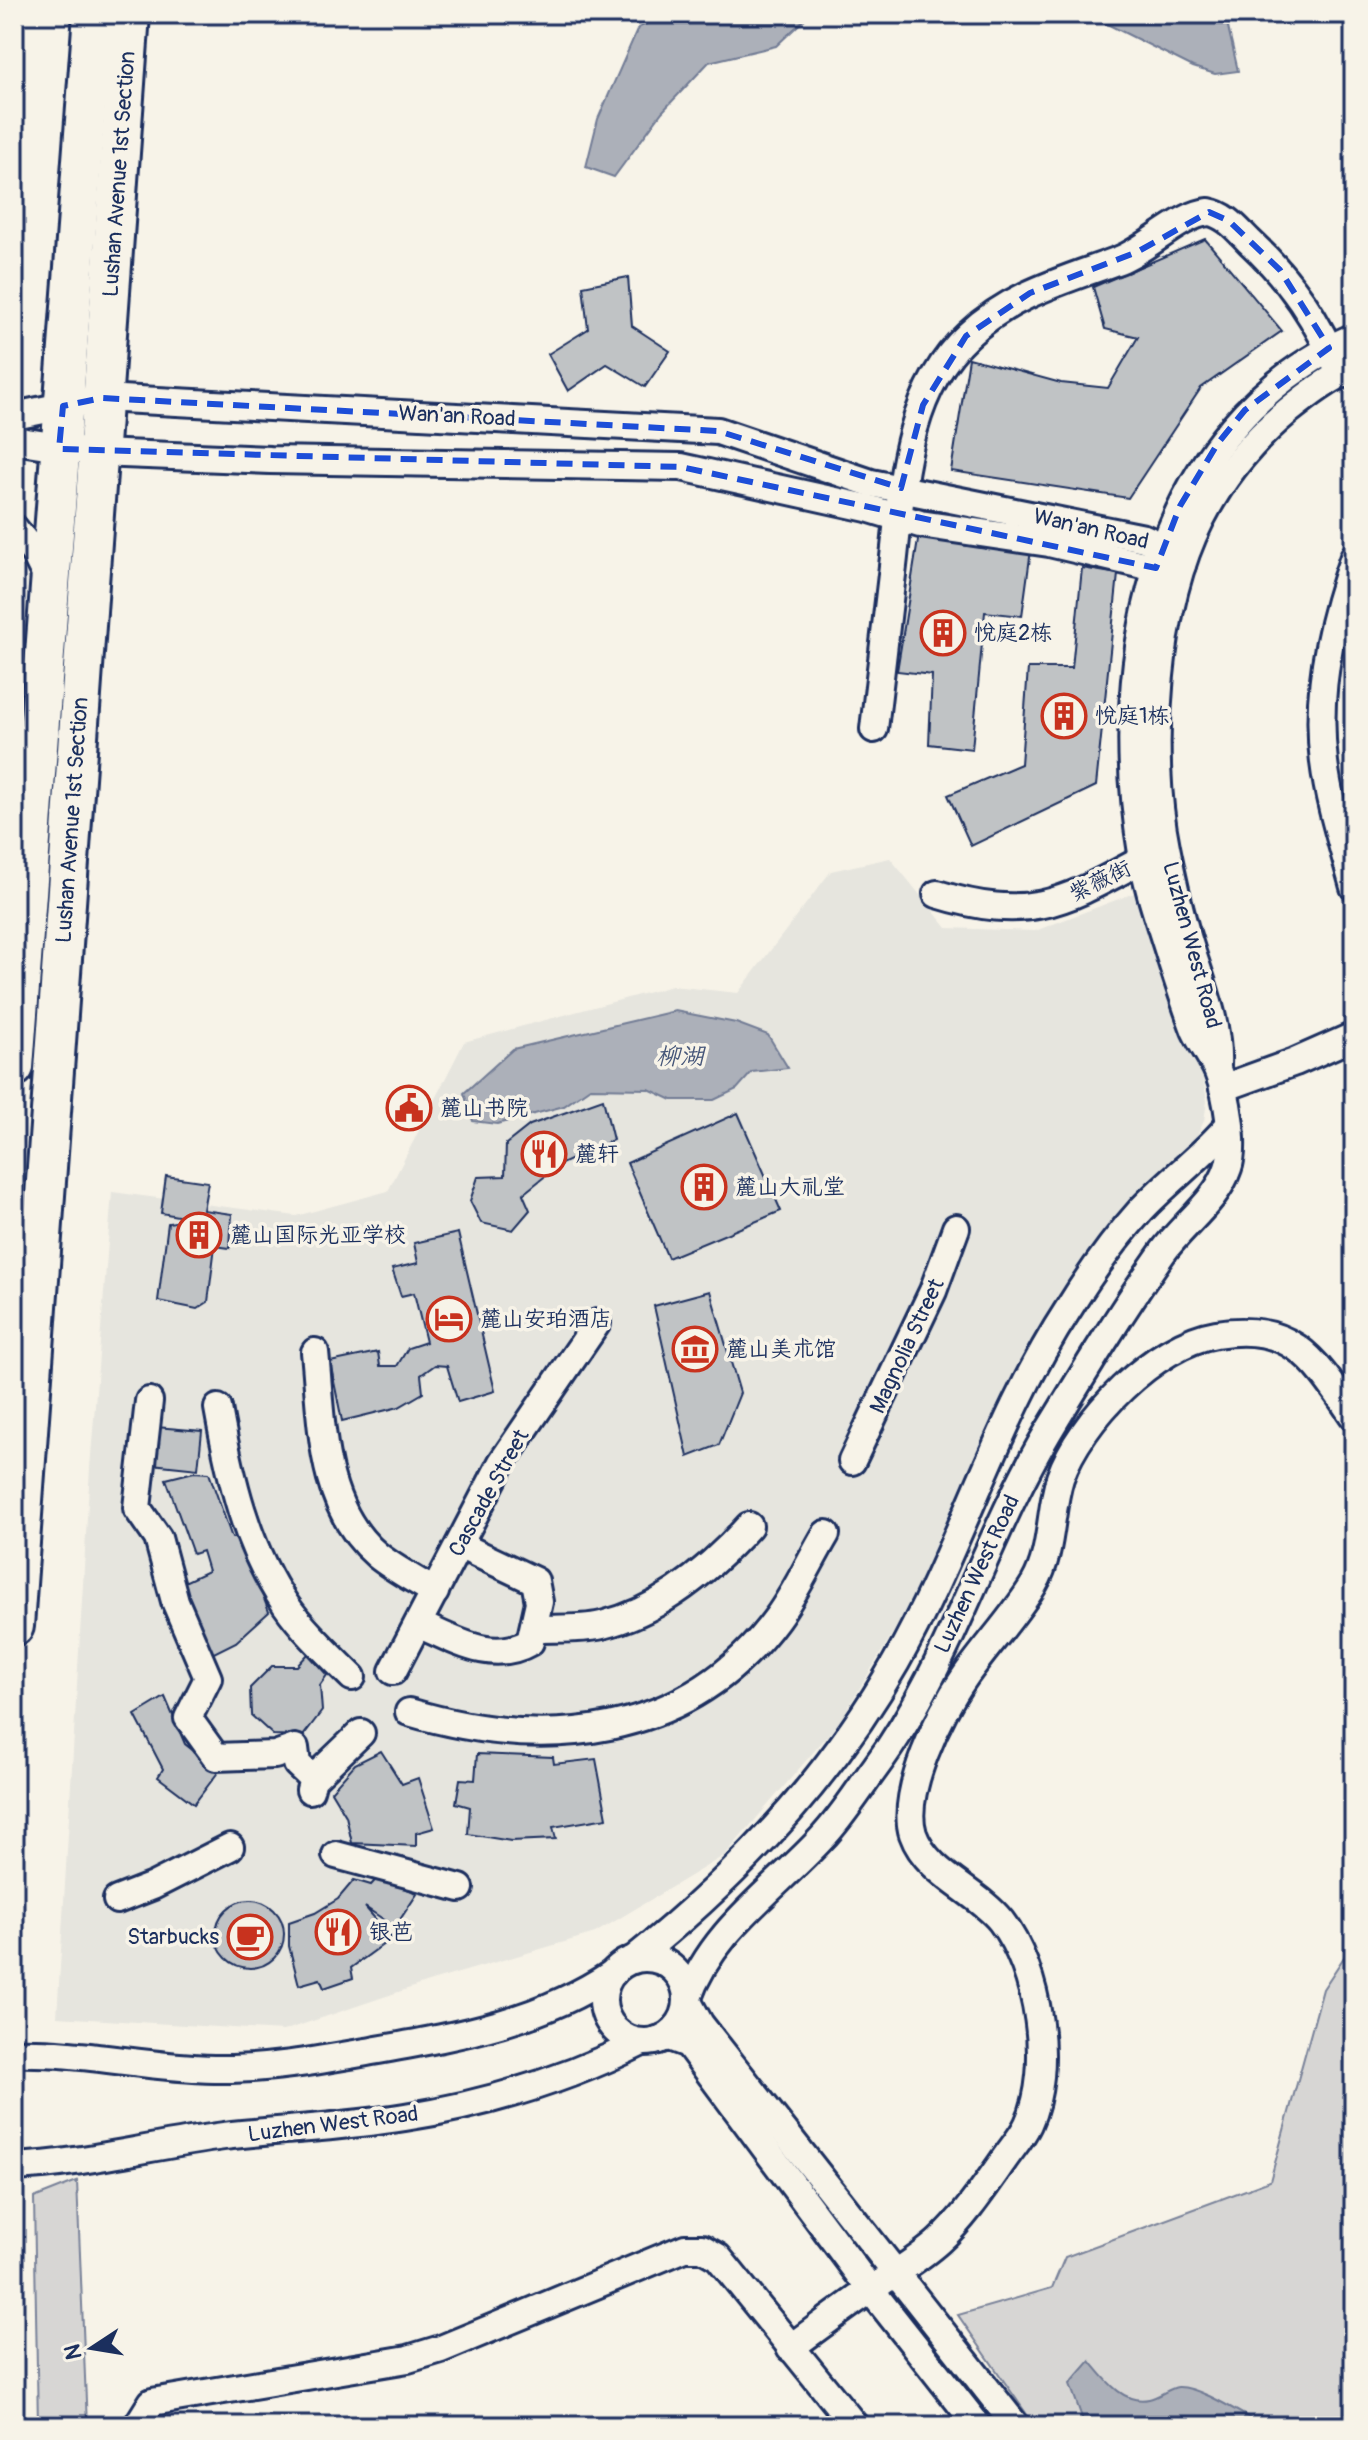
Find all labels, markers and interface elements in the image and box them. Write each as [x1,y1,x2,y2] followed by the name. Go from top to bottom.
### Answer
[96,50,142,298] street label: Lushan Avenue 1st Section
[398,399,516,433] street label: Wan'an Road
[1031,502,1151,556] street label: Wan'an Road
[919,609,967,657] building icon: 悦庭2栋
[974,619,1052,647] place label: 悦庭2栋
[1040,692,1088,740] building icon: 悦庭1栋
[49,696,95,944] street label: Lushan Avenue 1st Section
[1095,702,1170,730] place label: 悦庭1栋
[1064,854,1136,908] street label: 紫薇街
[1156,859,1228,1031] street label: Luzhen West Road
[656,1042,707,1071] water label: 柳湖
[385,1084,433,1132] public building icon: 麓山书院
[440,1094,528,1122] place label: 麓山书院
[520,1130,568,1178] restaurant icon: 麓轩
[575,1140,619,1168] place label: 麓轩
[680,1163,728,1211] building icon: 麓山大礼堂
[735,1173,845,1201] place label: 麓山大礼堂
[175,1211,223,1259] building icon: 麓山国际光亚学校
[230,1221,406,1249] place label: 麓山国际光亚学校
[864,1274,951,1418] street label: Magnolia Street
[425,1295,473,1343] hotel icon: 麓山安珀酒店
[480,1305,612,1333] place label: 麓山安珀酒店
[671,1325,719,1373] museum icon: 麓山美术馆
[726,1335,836,1363] place label: 麓山美术馆
[442,1424,536,1562] street label: Cascade Street
[928,1490,1026,1658] street label: Luzhen West Road
[314,1908,362,1956] restaurant icon: 银芭
[226,1913,274,1961] cafe icon: Starbucks
[369,1918,413,1946] place label: 银芭
[127,1923,219,1951] place label: Starbucks
[246,2100,420,2148] street label: Luzhen West Road
[52,2308,132,2388] north arrow
[58,2342,89,2362] text: N

